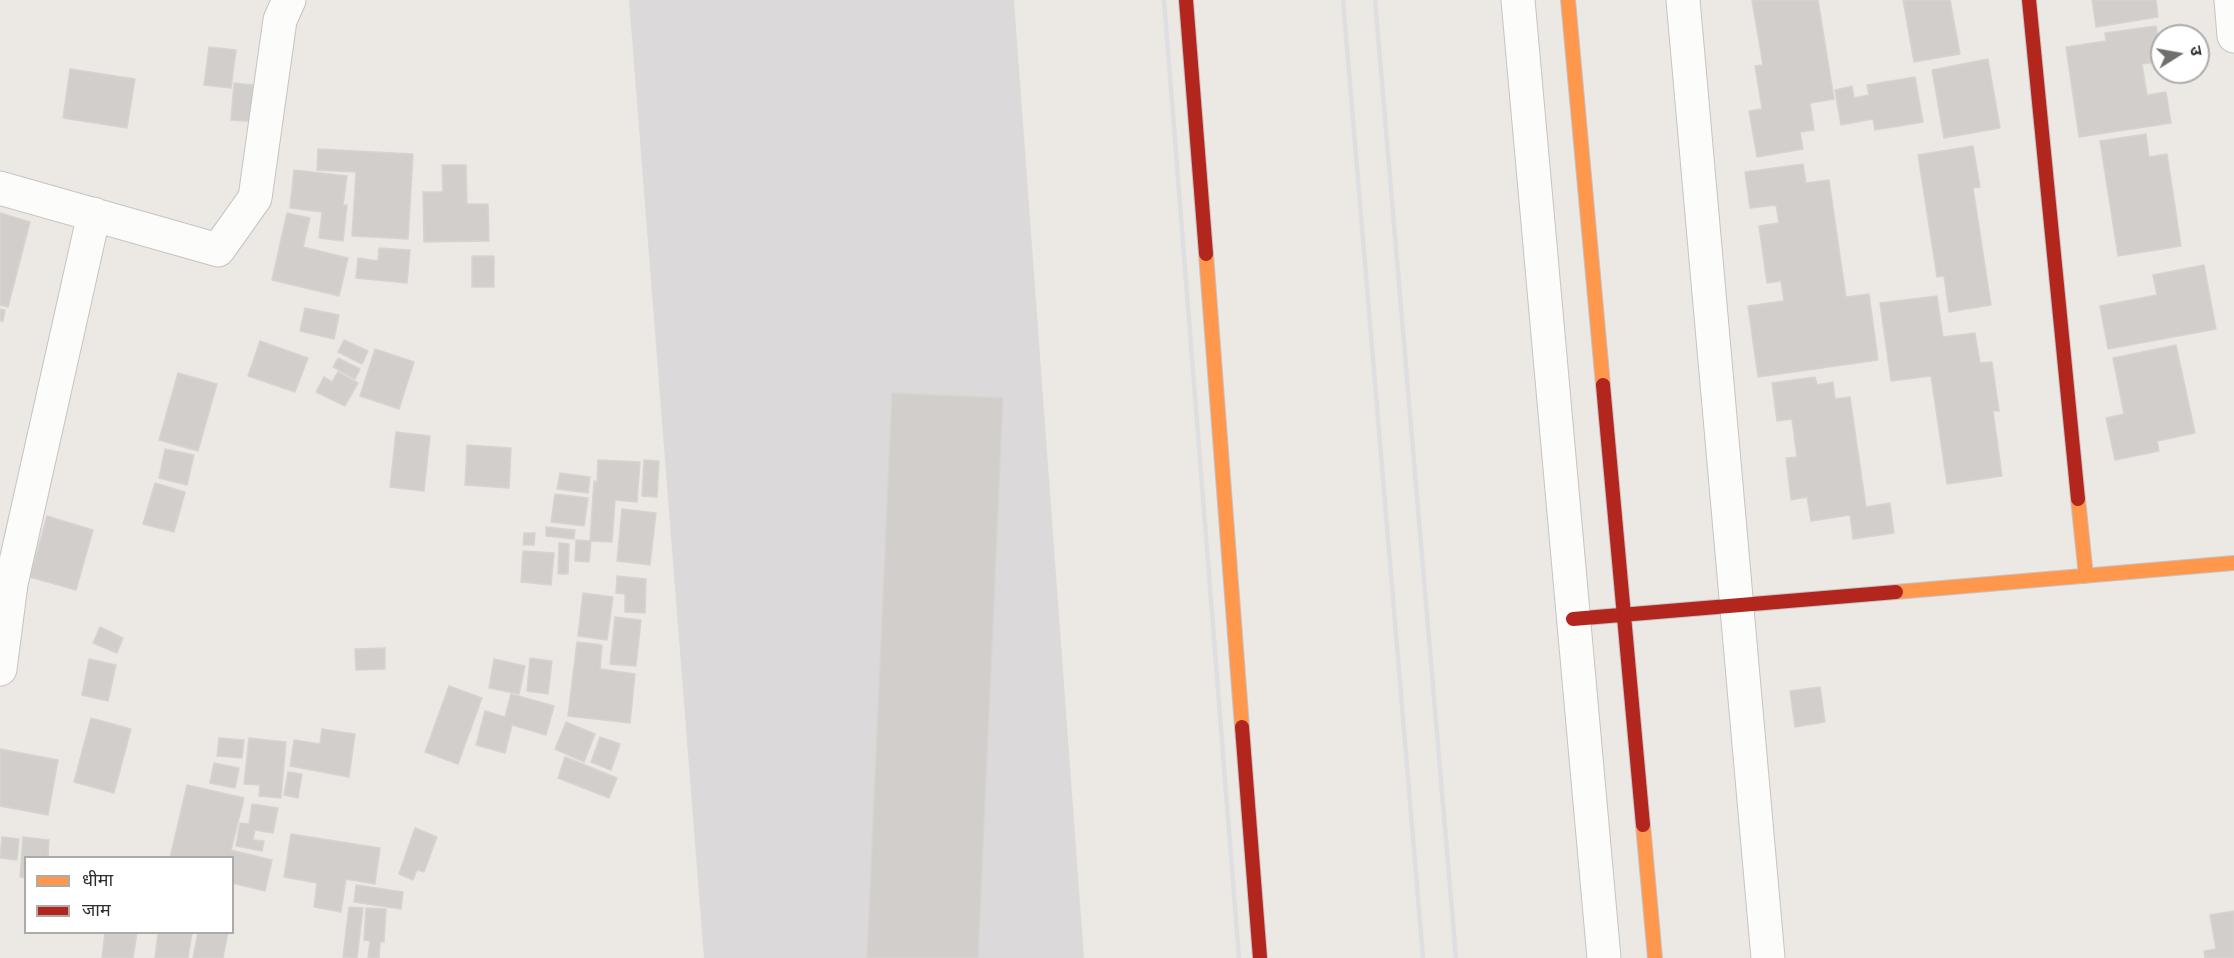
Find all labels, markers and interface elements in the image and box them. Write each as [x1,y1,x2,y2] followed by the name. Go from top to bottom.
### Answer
[2150,24,2210,84] north arrow
[2186,44,2206,57] text: उ
[24,856,234,934] legend
[82,869,113,890] text: धीमा
[82,899,111,920] text: जाम

